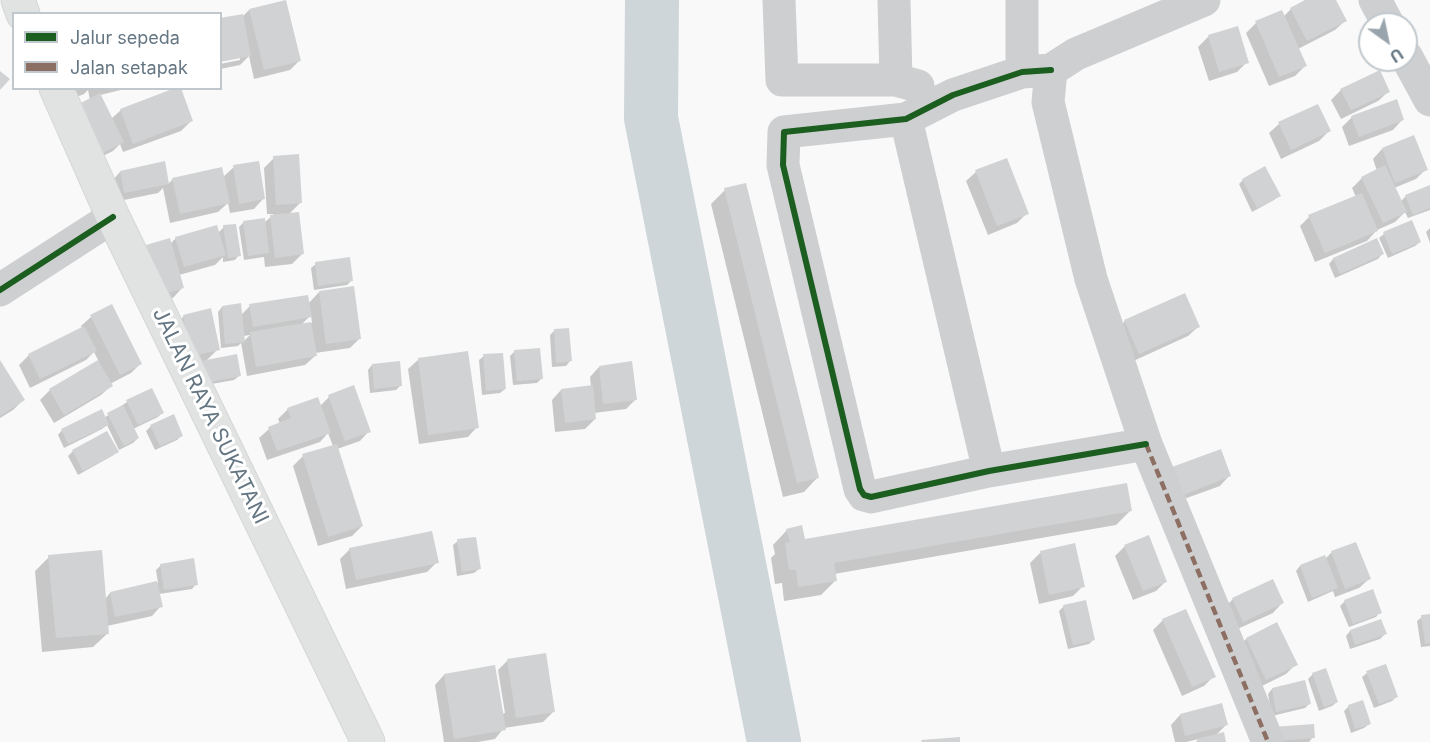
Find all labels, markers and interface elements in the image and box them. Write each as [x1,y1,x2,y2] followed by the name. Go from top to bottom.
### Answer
[12,12,222,90] legend
[1358,12,1418,72] north arrow
[70,27,180,48] text: Jalur sepeda
[1386,44,1407,67] text: U
[70,57,188,78] text: Jalan setapak
[147,304,273,528] street label: JALAN RAYA SUKATANI

